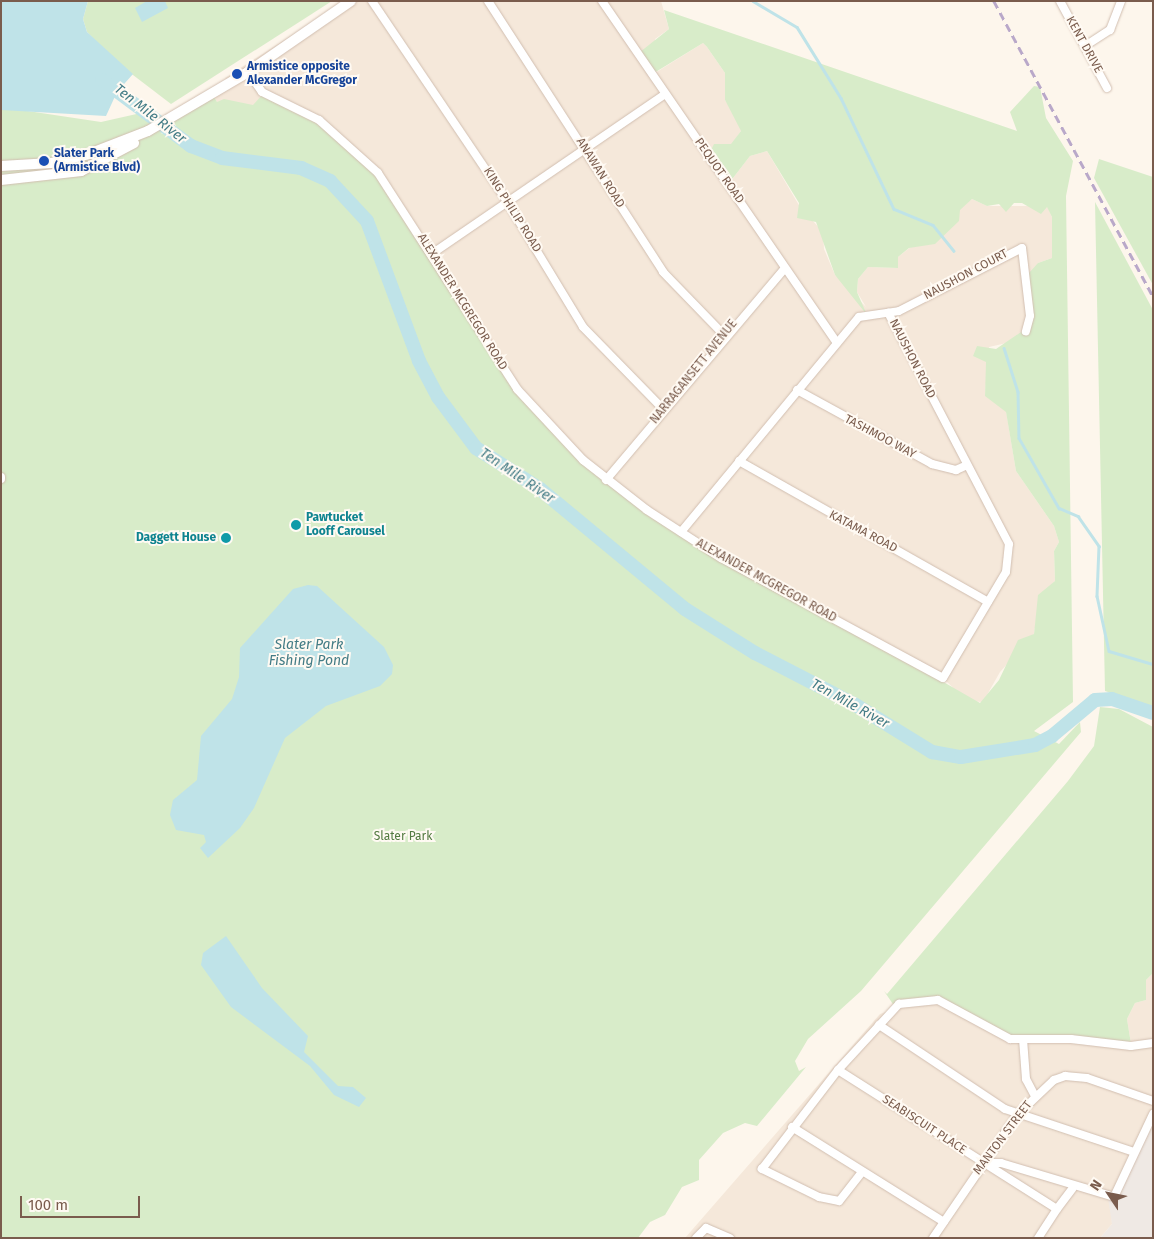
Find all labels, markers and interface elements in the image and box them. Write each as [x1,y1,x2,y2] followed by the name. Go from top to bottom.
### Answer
[1063,14,1105,76] street label: KENT DRIVE
[247,60,357,88] place label: Armistice opposite Alexander McGregor
[231,68,243,80] marker: Armistice opposite Alexander McGregor
[111,81,189,147] water label: Ten Mile River
[573,135,627,211] street label: ANAWAN ROAD
[691,135,747,207] street label: PEQUOT ROAD
[54,147,140,175] place label: Slater Park (Armistice Blvd)
[38,155,50,167] marker: Slater Park (Armistice Blvd)
[480,165,544,255] street label: KING PHILIP ROAD
[414,231,510,373] street label: ALEXANDER MCGREGOR ROAD
[921,247,1011,303] street label: NAUSHON COURT
[648,317,740,427] street label: NARRAGANSETT AVENUE
[886,317,938,401] street label: NAUSHON ROAD
[842,412,918,462] street label: TASHMOO WAY
[476,445,558,507] water label: Ten Mile River
[826,508,900,556] street label: KATAMA ROAD
[306,511,385,539] place label: Pawtucket Looff Carousel
[290,519,302,531] marker: Pawtucket Looff Carousel
[136,531,216,545] place label: Daggett House
[220,532,232,544] marker: Daggett House
[693,536,839,626] street label: ALEXANDER MCGREGOR ROAD
[269,637,349,670] water label: Slater Park Fishing Pond
[808,676,892,732] water label: Ten Mile River
[374,830,432,844] park label: Slater Park
[879,1092,969,1158] street label: SEABISCUIT PLACE
[971,1098,1035,1178] street label: MANTON STREET
[1084,1169,1134,1219] north arrow
[1086,1177,1106,1194] text: N
[22,1186,142,1218] scale bar
[28,1196,68,1214] text: 100 m

